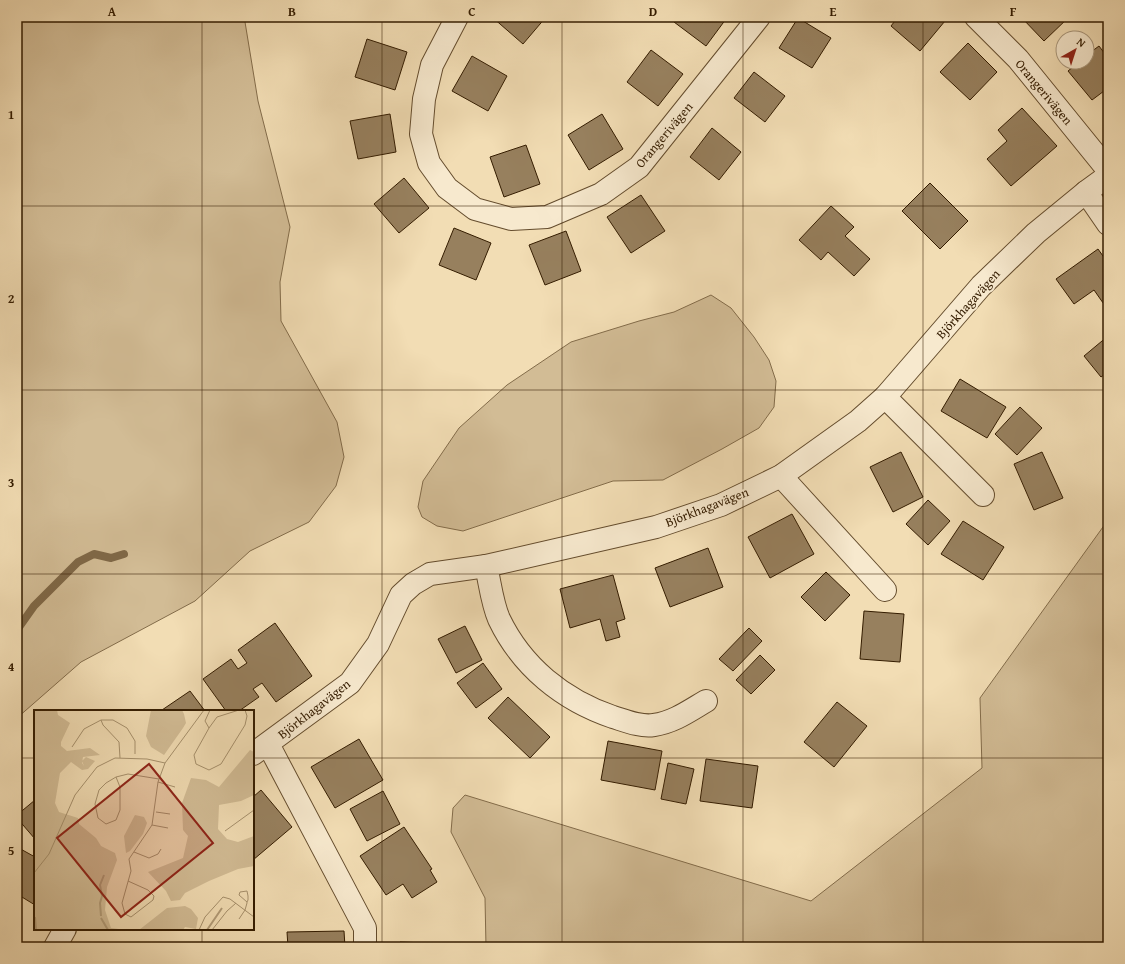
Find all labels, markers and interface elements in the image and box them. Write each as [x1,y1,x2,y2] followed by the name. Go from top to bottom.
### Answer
[108,2,117,21] text: A
[288,2,296,21] text: B
[468,2,476,21] text: C
[649,2,657,21] text: D
[830,2,837,21] text: E
[1010,2,1017,21] text: F
[1055,30,1095,70] north arrow
[1073,34,1090,51] text: N
[1011,55,1078,130] street label: Orangerivägen
[631,97,698,172] street label: Orangerivägen
[8,105,14,124] text: 1
[932,265,1005,343] street label: Björkhagavägen
[8,289,15,308] text: 2
[8,473,14,492] text: 3
[663,482,752,532] street label: Björkhagavägen
[8,657,15,676] text: 4
[274,674,355,744] street label: Björkhagavägen
[34,710,254,930] inset map
[8,841,15,860] text: 5

